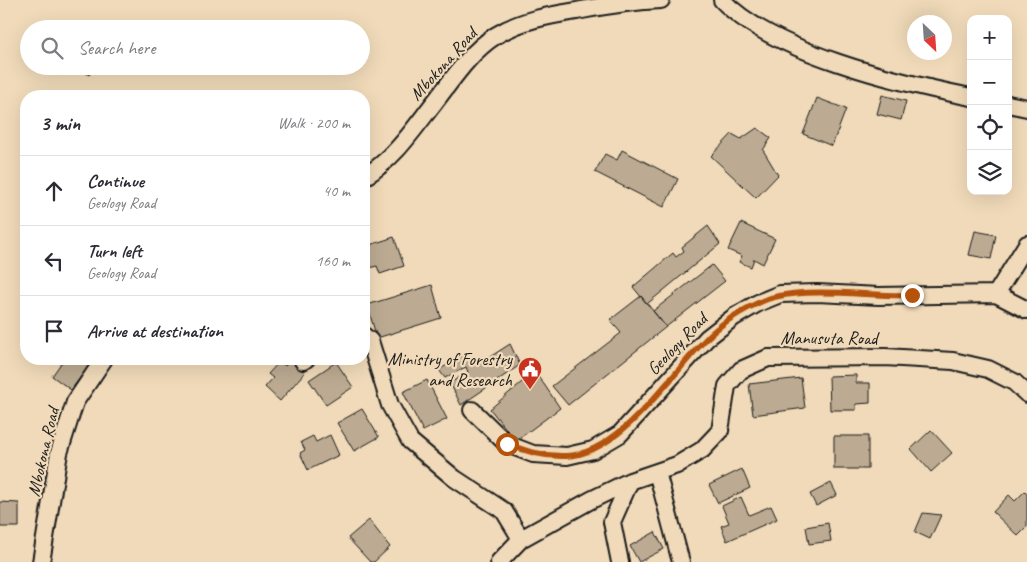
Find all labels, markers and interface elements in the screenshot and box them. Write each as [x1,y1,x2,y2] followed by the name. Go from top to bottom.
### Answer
[907,15,952,60] north arrow
[967,15,1012,195] map controls
[967,15,1012,60] button: +
[20,20,370,75] search box
[405,21,483,105] street label: Mbokona Road
[38,34,66,62] icon: search
[78,36,155,60] text: Search here
[967,60,1012,105] button: −
[967,105,1012,150] button: locate
[40,110,80,136] text: 3 min
[278,113,350,133] text: Walk · 200 m
[967,150,1012,195] button: layers
[87,169,144,193] text: Continue
[40,177,68,205] icon: ahead
[323,181,350,201] text: 40 m
[87,193,156,213] text: Geology Road
[87,239,142,263] text: Turn left
[40,247,68,275] icon: left
[316,251,350,271] text: 160 m
[87,263,156,283] text: Geology Road
[901,284,924,307] route end
[642,306,714,379] street label: Geology Road
[40,317,68,345] icon: arrive
[87,319,223,343] text: Arrive at destination
[781,327,880,349] street label: Manusuta Road
[388,348,514,391] place label: Ministry of Forestry and Research
[517,356,543,390] public building icon: Ministry of Forestry and Research
[22,403,65,498] street label: Mbokona Road
[496,433,519,456] route start

